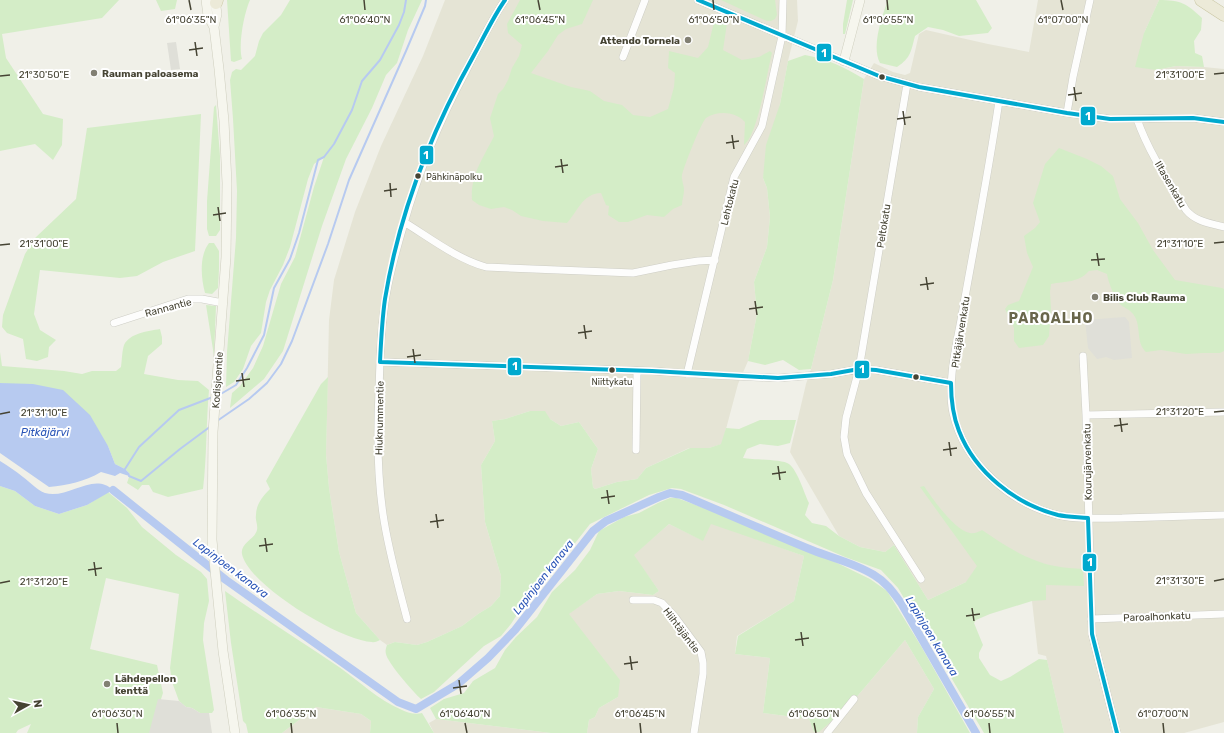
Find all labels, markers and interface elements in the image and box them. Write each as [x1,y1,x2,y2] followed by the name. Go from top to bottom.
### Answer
[166,14,216,26] text: 61°06'35"N
[340,14,390,26] text: 61°06'40"N
[515,14,565,26] text: 61°06'45"N
[688,14,740,26] text: 61°06'50"N
[863,14,913,26] text: 61°06'55"N
[1037,14,1089,26] text: 61°07'00"N
[600,35,680,47] place label: Attendo Tornela
[683,35,693,45] marker: Attendo Tornela
[816,43,832,62] line badge: 1
[821,47,827,60] text: 1
[89,68,99,78] marker: Rauman paloasema
[102,68,199,80] place label: Rauman paloasema
[19,69,69,81] text: 21°30'50"E
[1156,69,1204,81] text: 21°31'00"E
[877,72,887,82] unlabelled marker
[1080,106,1096,126] line badge: 1
[1085,110,1091,123] text: 1
[419,145,434,165] line badge: 1
[423,149,429,162] text: 1
[1152,159,1188,210] street label: Iltasenkatu
[413,171,423,181] marker: Pähkinäpolku
[426,172,482,182] place label: Pähkinäpolku
[718,178,742,227] street label: Lehtokatu
[875,203,893,249] street label: Peltokatu
[20,238,68,250] text: 21°31'00"E
[1157,238,1203,250] text: 21°31'10"E
[1090,292,1100,302] marker: Bilis Club Rauma
[1103,292,1185,304] place label: Bilis Club Rauma
[949,295,973,369] street label: Pitkäjärvenkatu
[144,296,193,320] street label: Rannantie
[1009,310,1093,327] district label: PAROALHO
[210,351,226,409] street label: Kodisjoentie
[507,357,522,376] line badge: 1
[512,360,518,373] text: 1
[854,360,870,379] line badge: 1
[859,363,865,376] text: 1
[607,365,617,375] marker: Niittykatu
[911,372,921,382] unlabelled marker
[591,377,633,387] place label: Niittykatu
[373,380,387,455] street label: Hiuknummentie
[1156,406,1204,418] text: 21°31'20"E
[21,407,67,419] text: 21°31'10"E
[1081,424,1095,500] street label: Kourujärvenkatu
[21,426,69,439] water label: Pitkäjärvi
[191,536,271,601] water label: Lapinjoen kanava
[510,537,577,617] water label: Lapinjoen kanava
[1082,553,1097,572] line badge: 1
[1087,556,1093,569] text: 1
[1156,575,1204,587] text: 21°31'30"E
[20,576,68,588] text: 21°31'20"E
[903,594,961,679] water label: Lapinjoen kanava
[660,606,702,656] street label: Hiihtäjäntie
[1123,610,1191,624] street label: Paroalhonkatu
[115,673,176,697] place label: Lähdepellon kenttä
[102,679,112,689] marker: Lähdepellon kenttä
[8,685,48,725] north arrow
[30,699,44,709] text: N
[91,708,143,720] text: 61°06'30"N
[266,708,316,720] text: 61°06'35"N
[440,708,490,720] text: 61°06'40"N
[615,708,665,720] text: 61°06'45"N
[788,708,840,720] text: 61°06'50"N
[964,708,1014,720] text: 61°06'55"N
[1137,708,1189,720] text: 61°07'00"N

